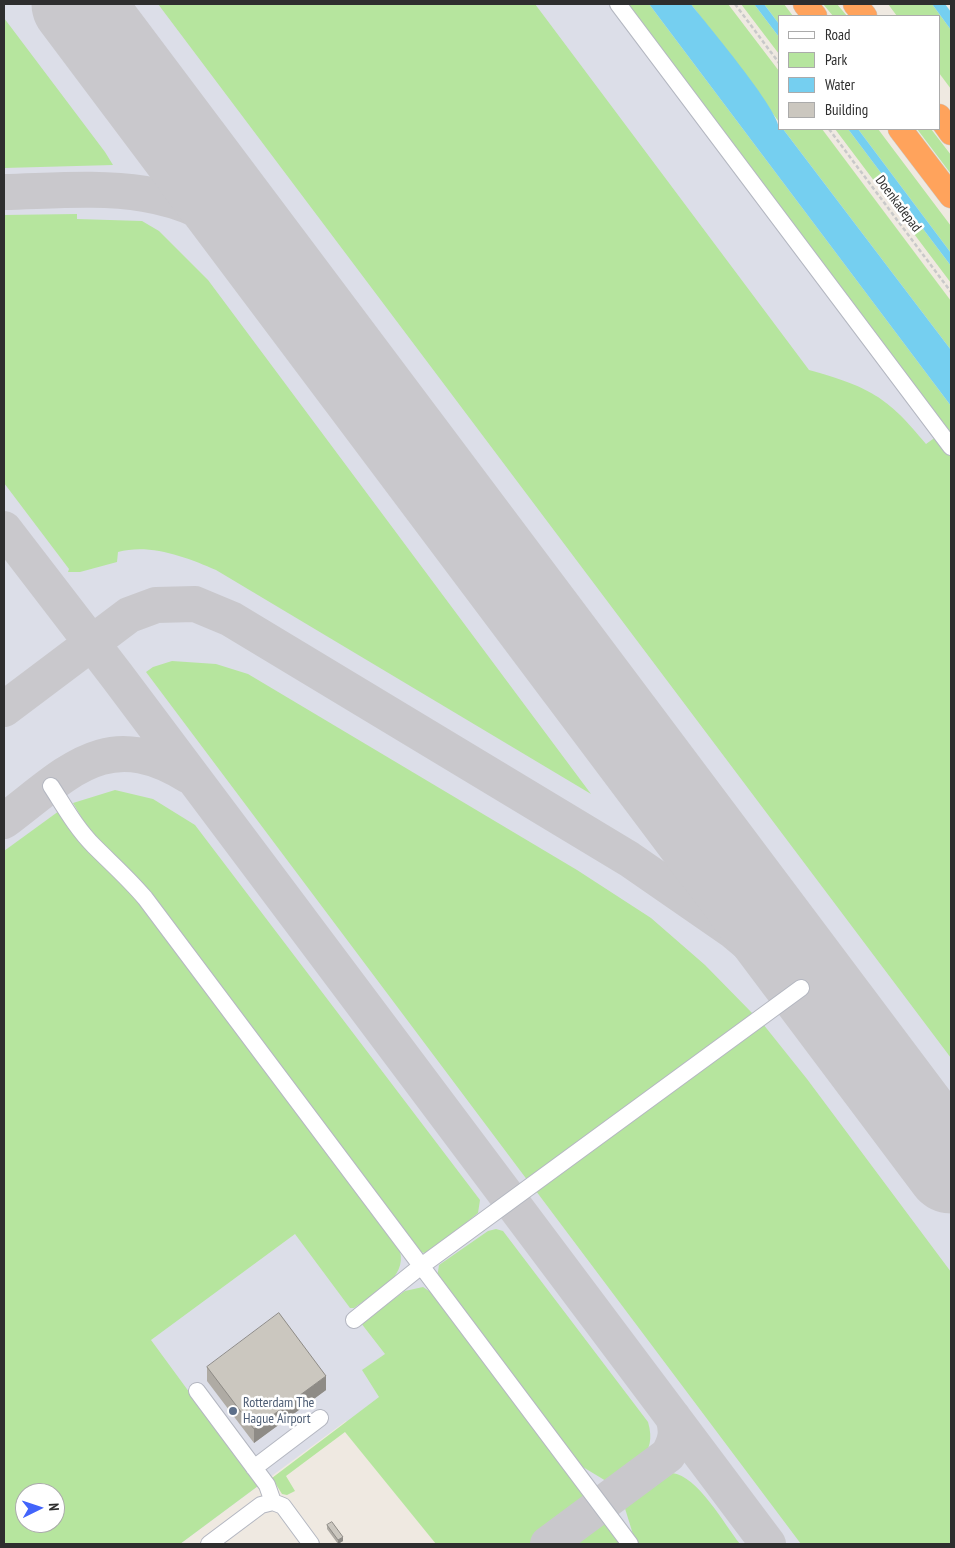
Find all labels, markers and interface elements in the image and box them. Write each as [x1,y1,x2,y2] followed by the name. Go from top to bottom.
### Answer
[778,15,940,130] legend
[825,25,851,44] text: Road
[825,50,847,69] text: Park
[825,75,855,94] text: Water
[825,100,868,119] text: Building
[871,173,925,235] street label: Doenkadepad
[243,1395,314,1428] place label: Rotterdam The Hague Airport
[227,1405,239,1417] marker: Rotterdam The Hague Airport
[15,1483,65,1533] north arrow
[45,1503,63,1511] text: N

